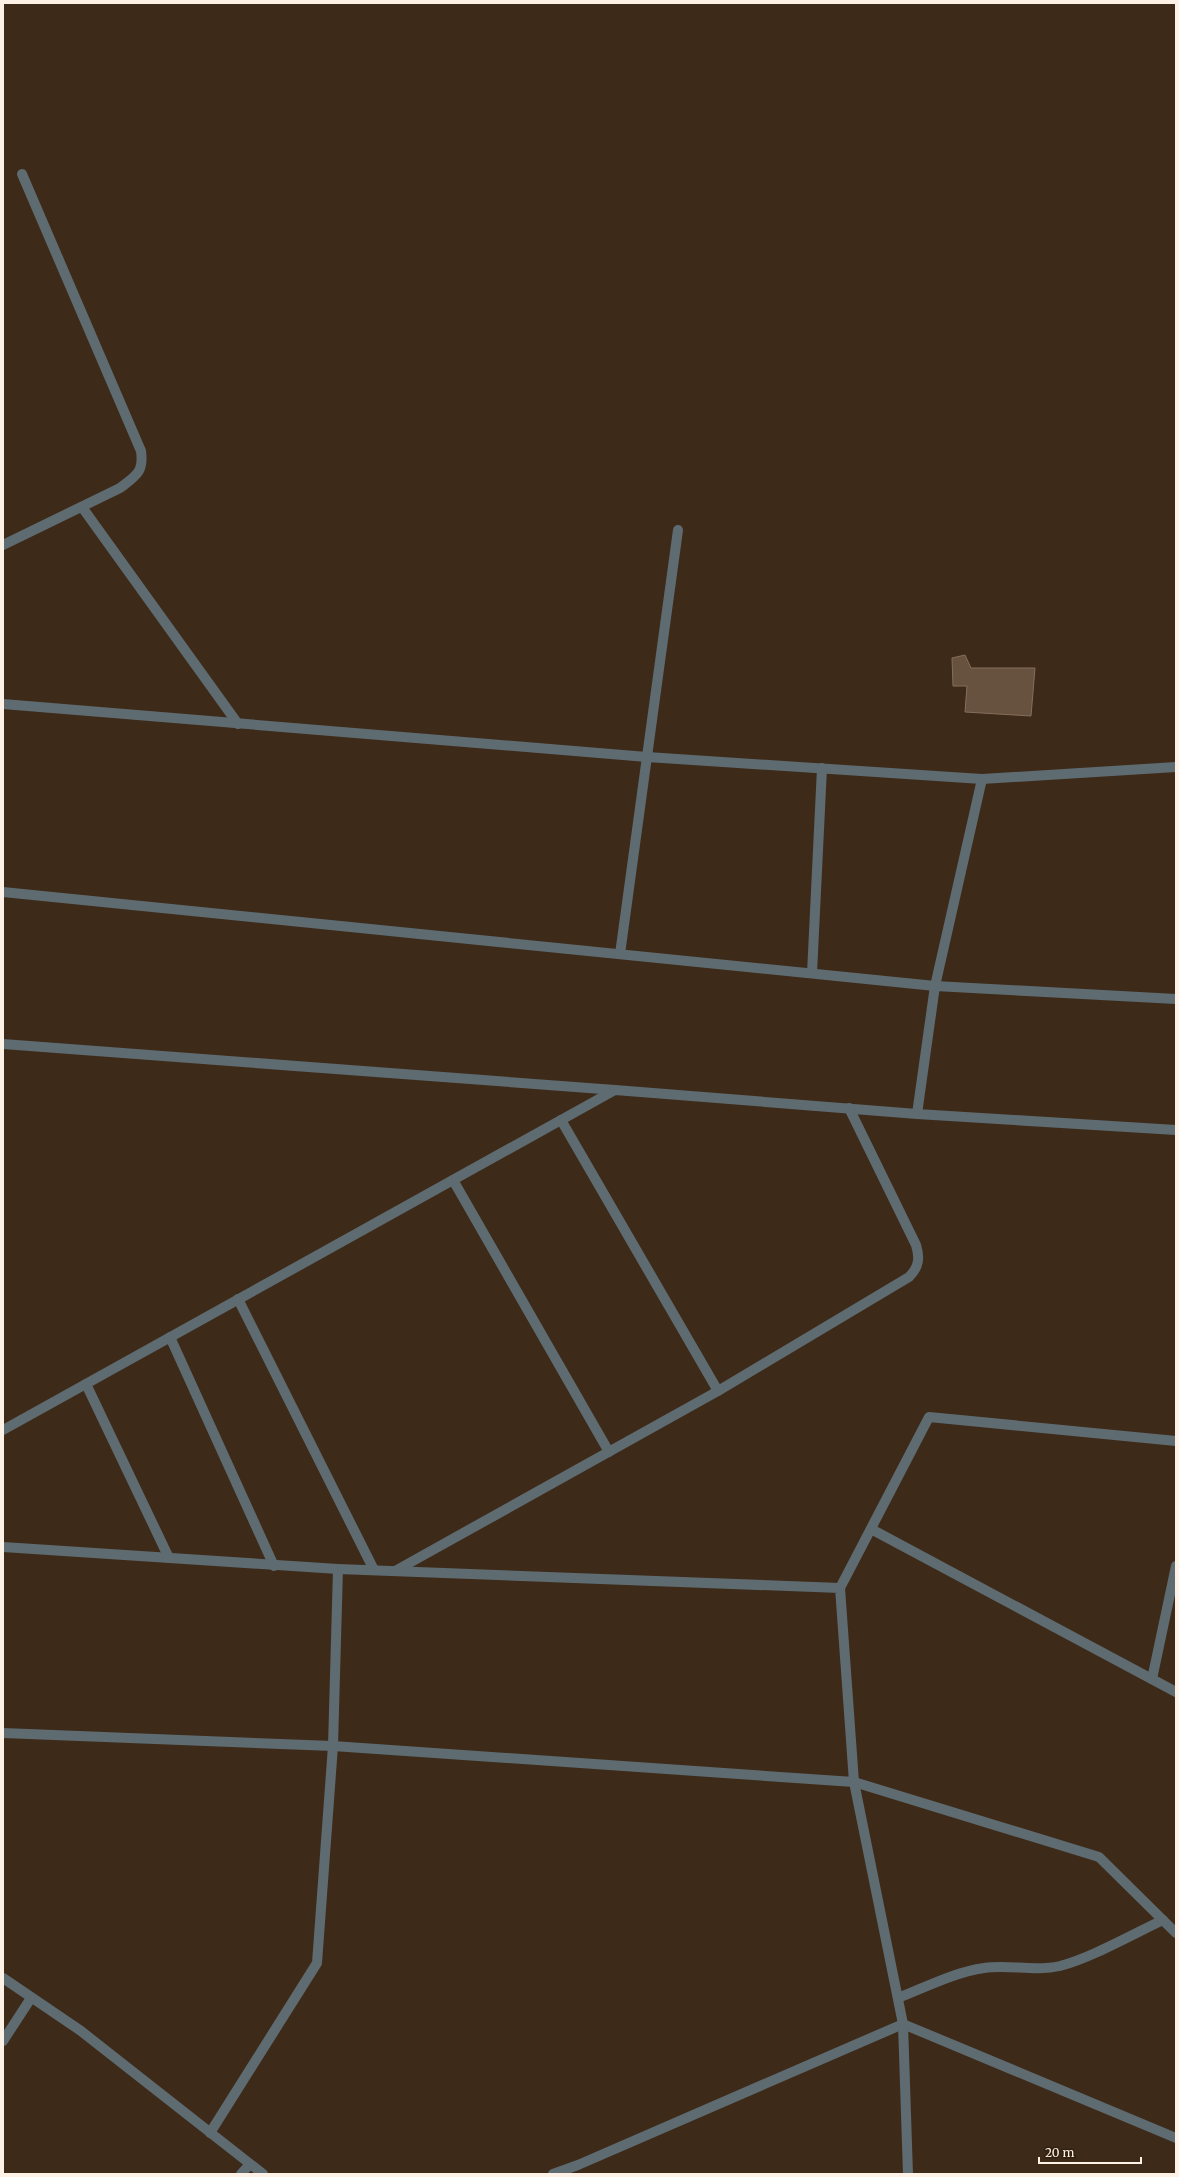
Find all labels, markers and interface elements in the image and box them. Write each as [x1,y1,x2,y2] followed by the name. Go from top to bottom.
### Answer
[1039,2139,1141,2165] scale bar
[1045,2145,1074,2160] text: 20 m

